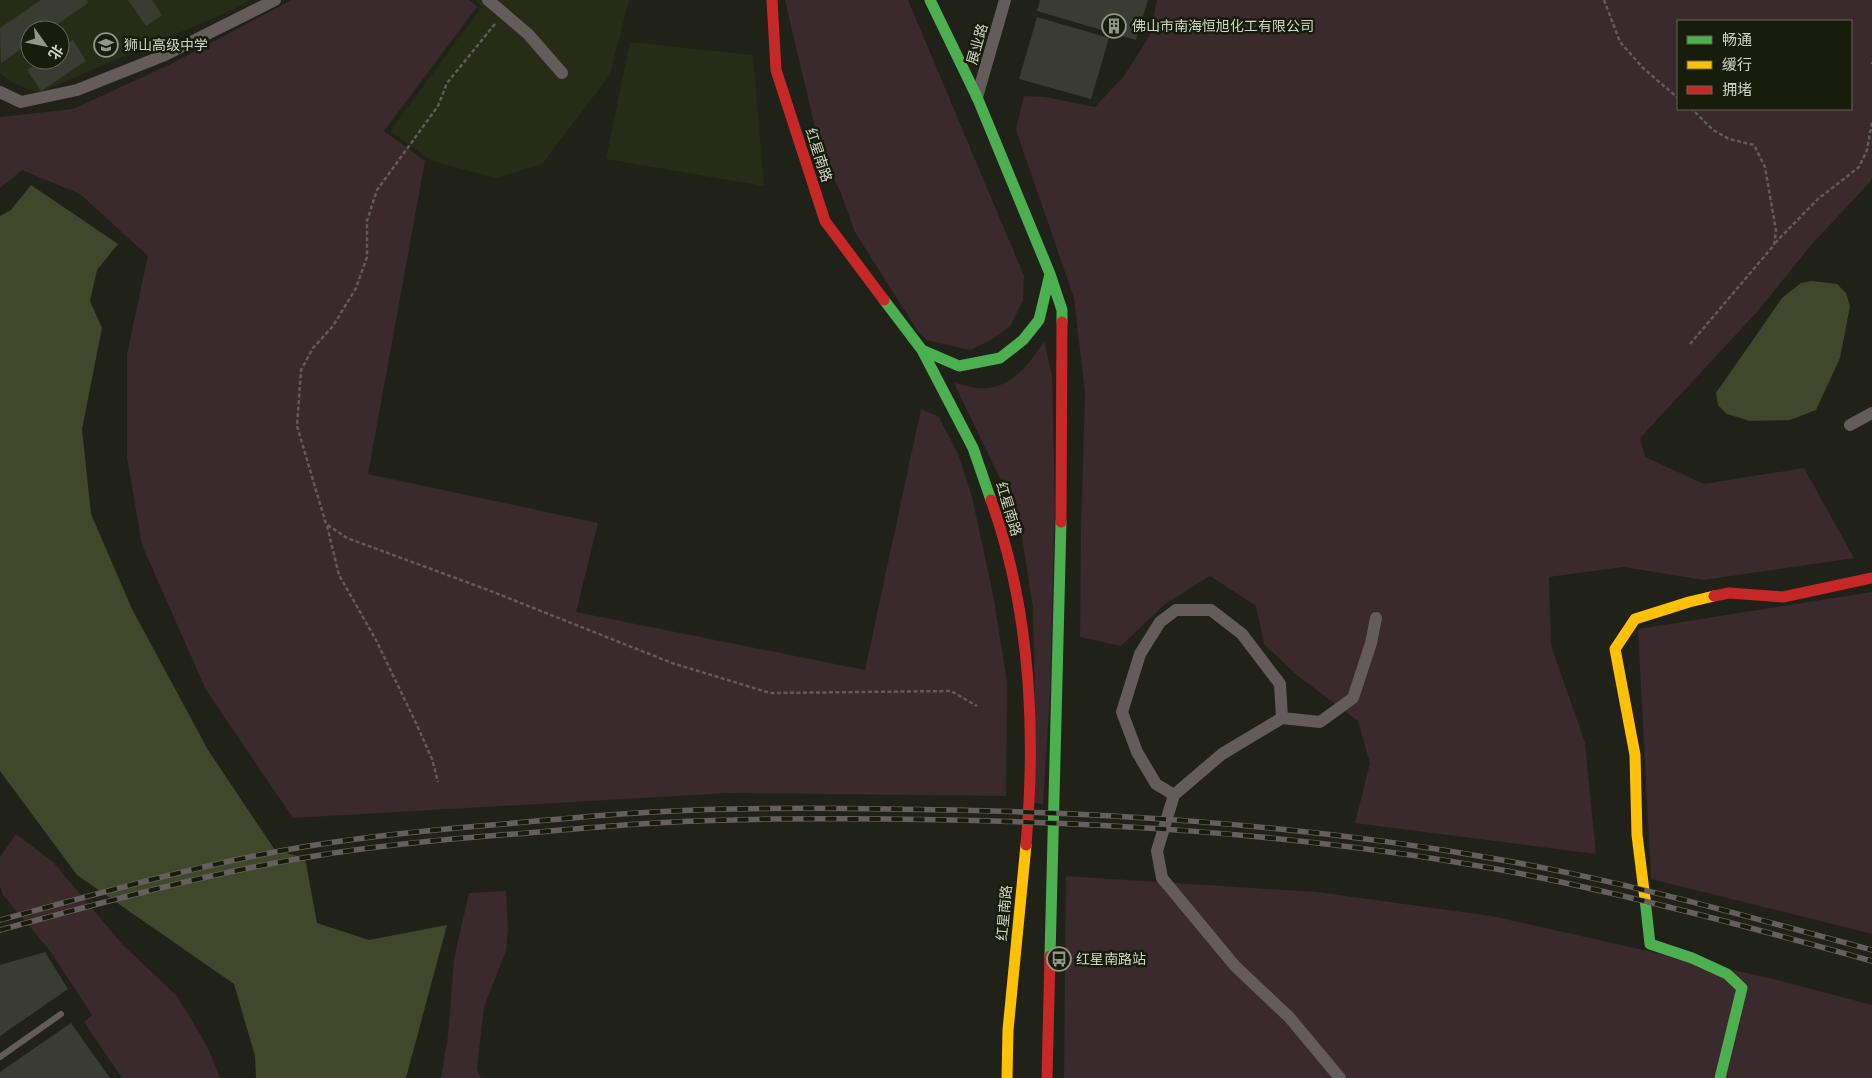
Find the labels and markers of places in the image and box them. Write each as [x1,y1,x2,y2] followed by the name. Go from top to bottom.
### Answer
[1101,13,1127,39] building icon: 佛山市南海恒旭化工有限公司
[1132,17,1314,35] place label: 佛山市南海恒旭化工有限公司
[93,32,119,58] school or university icon: 狮山高级中学
[124,36,208,54] place label: 狮山高级中学
[1046,946,1072,972] bus stop icon: 红星南路站
[1076,950,1146,968] place label: 红星南路站

